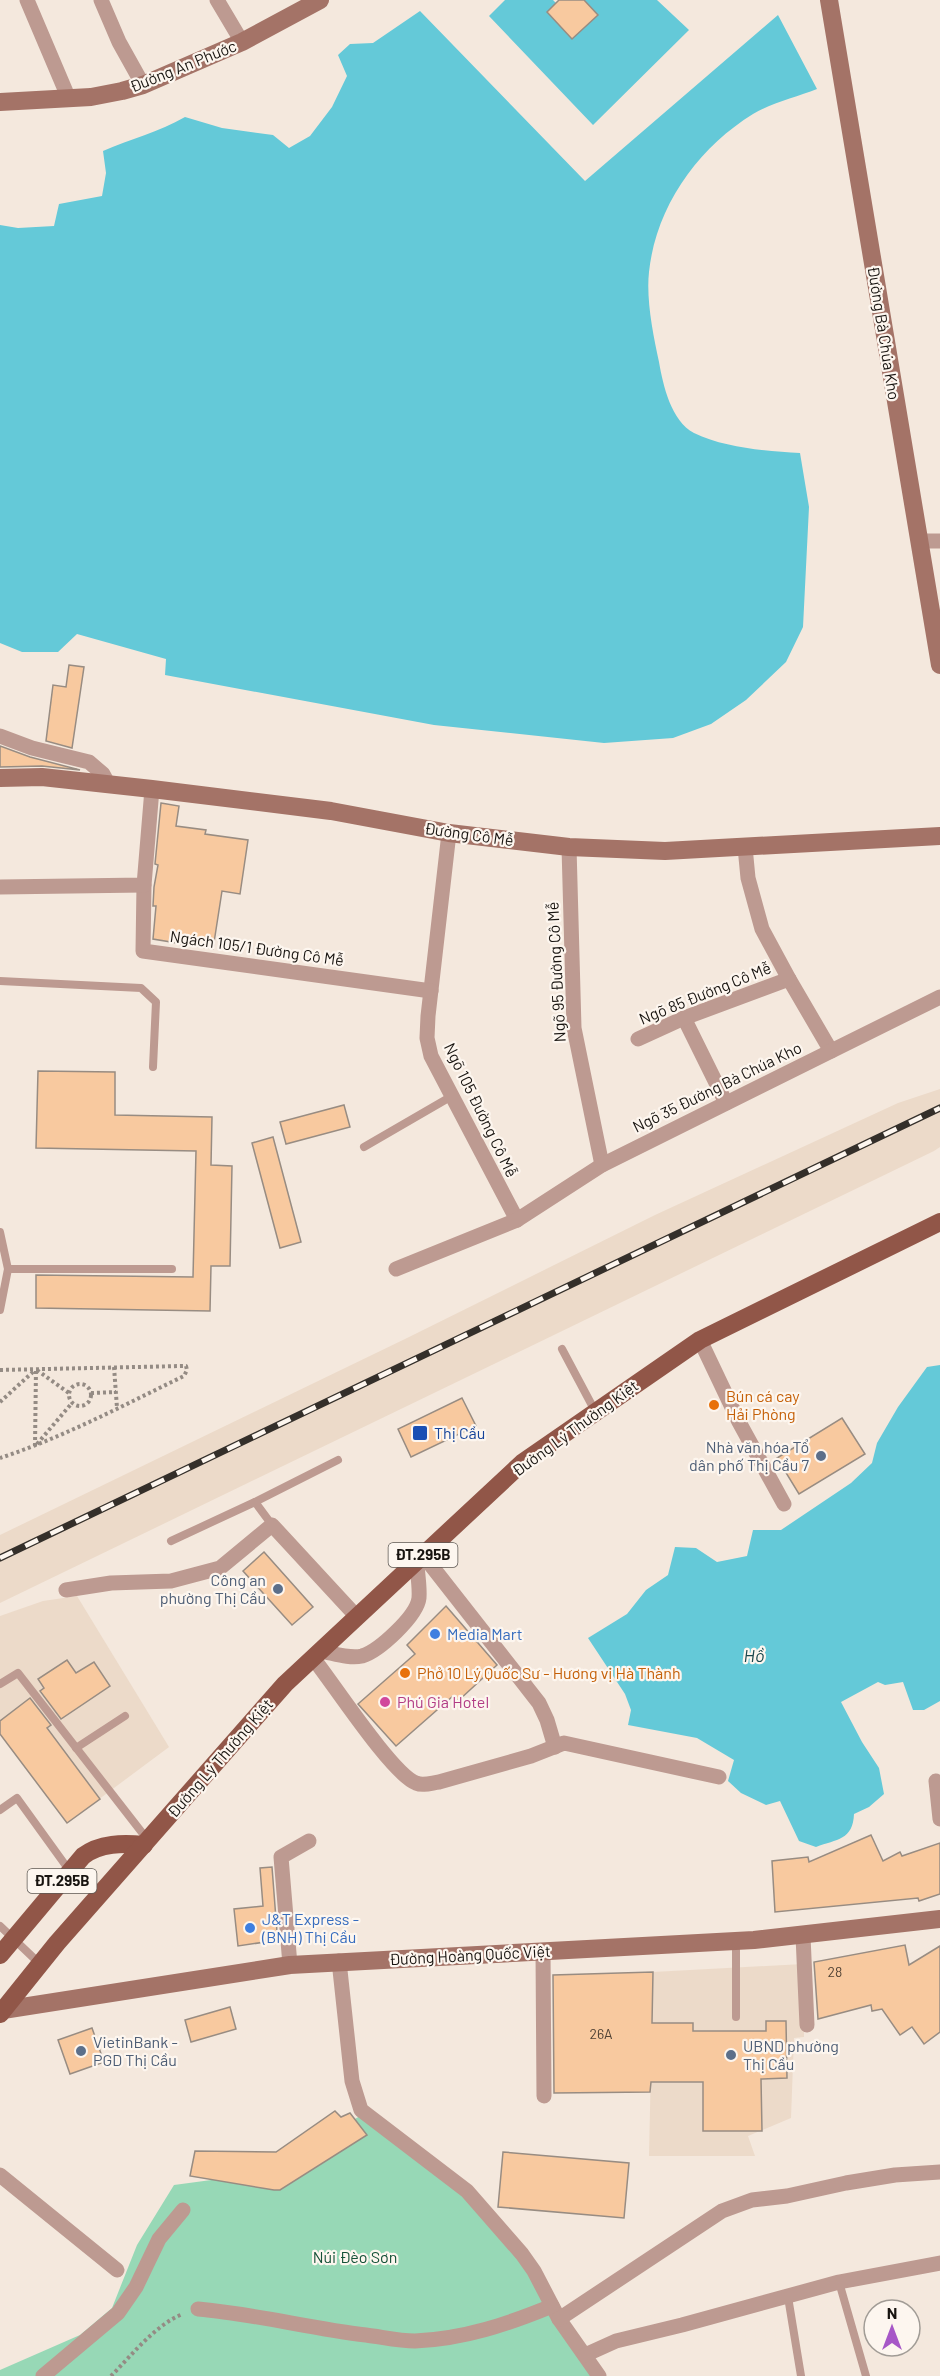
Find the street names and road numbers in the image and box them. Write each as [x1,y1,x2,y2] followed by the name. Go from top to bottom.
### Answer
[127,35,239,96] street label: Đường An Phước
[865,265,904,401] street label: Đường Bà Chúa Kho
[423,818,515,849] street label: Đường Cô Mễ
[542,901,569,1043] street label: Ngõ 95 Đường Cô Mễ
[169,926,345,969] street label: Ngách 105/1 Đường Cô Mễ
[636,957,774,1028] street label: Ngõ 85 Đường Cô Mễ
[629,1037,804,1136] street label: Ngõ 35 Đường Bà Chúa Kho
[441,1040,522,1180] street label: Ngõ 105 Đường Cô Mễ
[508,1375,641,1480] street label: Đường Lý Thường Kiệt
[388,1543,458,1567] road number: ĐT.295B
[163,1694,276,1821] street label: Đường Lý Thường Kiệt
[28,1869,97,1893] road number: ĐT.295B
[389,1941,551,1968] street label: Đường Hoàng Quốc Việt

